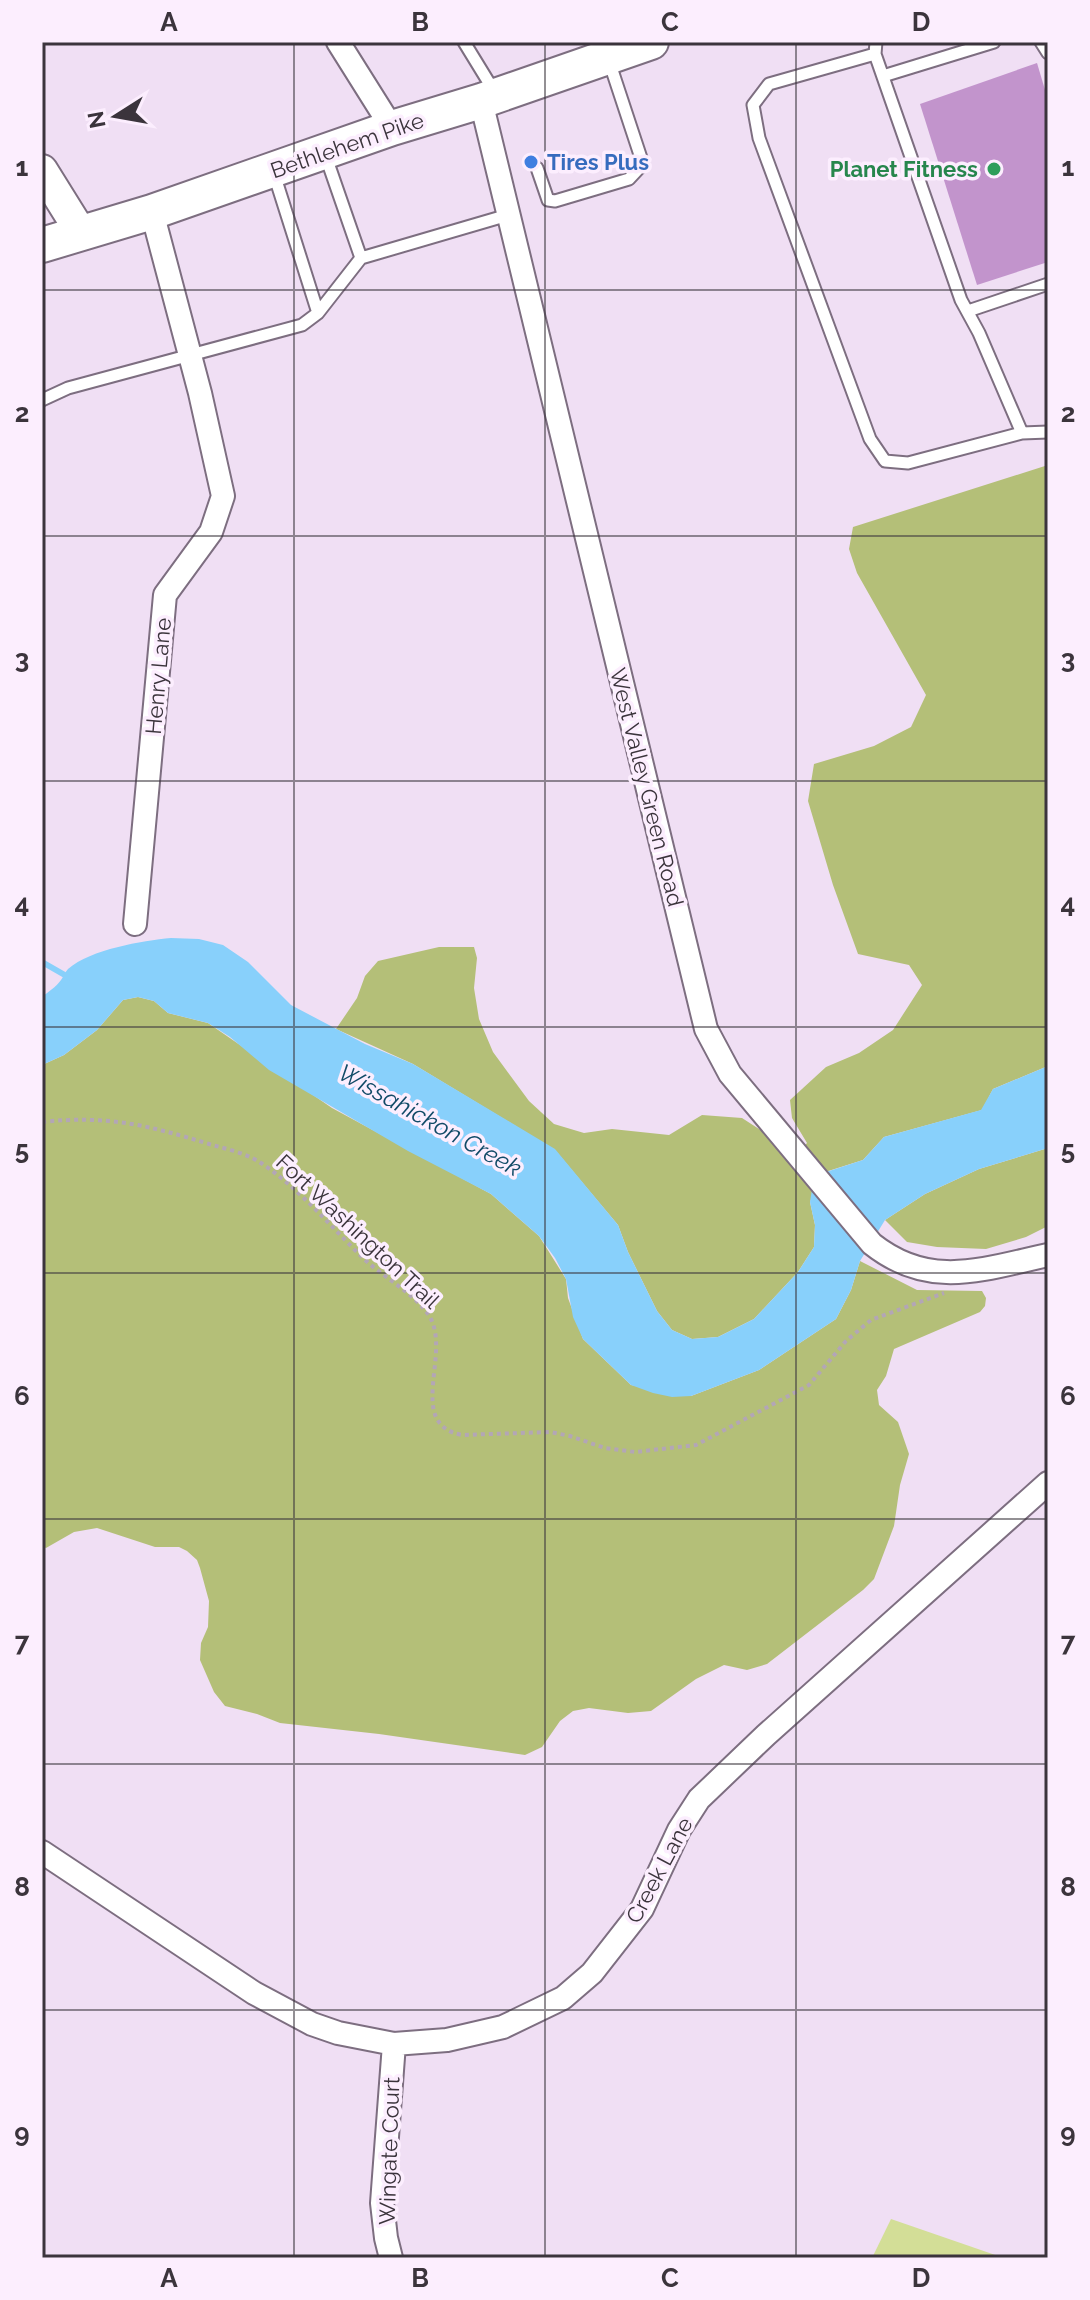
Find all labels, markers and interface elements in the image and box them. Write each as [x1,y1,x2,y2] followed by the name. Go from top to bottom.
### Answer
[160,7,178,37] text: A
[411,7,429,37] text: B
[661,7,679,37] text: C
[912,7,930,37] text: D
[76,76,156,156] north arrow
[267,107,427,183] street label: Bethlehem Pike
[82,109,111,131] text: N
[547,149,649,175] place label: Tires Plus
[16,152,29,182] text: 1
[1062,152,1075,182] text: 1
[522,153,540,171] marker: Tires Plus
[830,156,978,182] place label: Planet Fitness
[985,160,1003,178] marker: Planet Fitness
[15,398,29,428] text: 2
[1061,398,1075,428] text: 2
[140,617,176,735] street label: Henry Lane
[15,644,29,674] text: 3
[1061,644,1075,674] text: 3
[605,665,689,909] street label: West Valley Green Road
[15,889,29,919] text: 4
[1061,889,1075,919] text: 4
[333,1058,527,1182] water label: Wissahickon Creek
[15,1135,29,1165] text: 5
[1061,1135,1075,1165] text: 5
[271,1149,445,1313] street label: Fort Washington Trail
[14,1381,30,1411] text: 6
[1060,1381,1076,1411] text: 6
[15,1627,30,1657] text: 7
[1061,1627,1076,1657] text: 7
[620,1813,698,1927] street label: Creek Lane
[14,1872,30,1902] text: 8
[1060,1872,1076,1902] text: 8
[373,2076,405,2226] street label: Wingate Court
[14,2118,30,2148] text: 9
[1060,2118,1076,2148] text: 9
[160,2263,178,2293] text: A
[411,2263,429,2293] text: B
[661,2263,679,2293] text: C
[912,2263,930,2293] text: D

